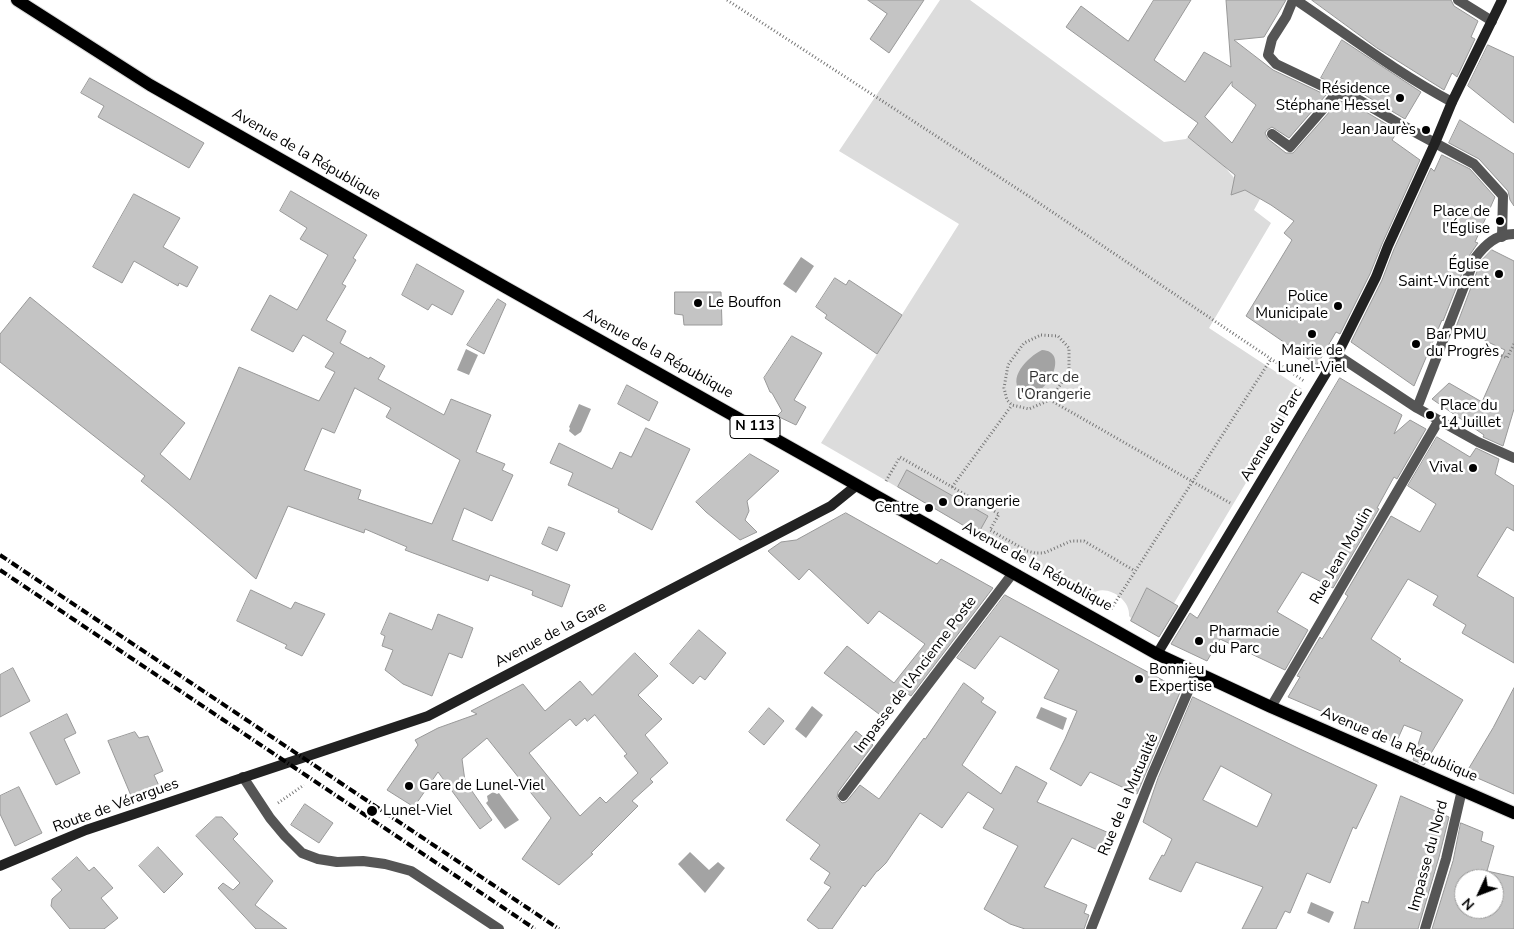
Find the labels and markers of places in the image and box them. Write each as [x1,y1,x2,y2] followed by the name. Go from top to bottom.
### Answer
[1276,80,1390,115] place label: Résidence Stéphane Hessel
[1394,92,1406,104] marker: Résidence Stéphane Hessel
[1341,121,1416,139] place label: Jean Jaurès
[1420,124,1432,136] marker: Jean Jaurès
[1433,203,1490,238] place label: Place de l'Église
[1494,215,1506,227] marker: Place de l'Église
[1398,256,1489,291] place label: Église Saint-Vincent
[1493,268,1505,280] marker: Église Saint-Vincent
[1255,288,1328,323] place label: Police Municipale
[708,294,781,312] place label: Le Bouffon
[692,297,704,309] marker: Le Bouffon
[1332,300,1344,312] marker: Police Municipale
[1426,326,1499,361] place label: Bar PMU du Progrès
[1306,328,1318,340] marker: Mairie de Lunel-Viel
[1410,338,1422,350] marker: Bar PMU du Progrès
[1277,342,1347,377] place label: Mairie de Lunel-Viel
[1440,397,1501,432] place label: Place du 14 Juillet
[1424,409,1436,421] marker: Place du 14 Juillet
[1429,459,1463,477] place label: Vival
[1467,462,1479,474] marker: Vival
[953,493,1020,511] place label: Orangerie
[937,496,949,508] marker: Orangerie
[874,499,919,517] place label: Centre
[923,502,935,514] marker: Centre
[1209,623,1280,658] place label: Pharmacie du Parc
[1193,635,1205,647] marker: Pharmacie du Parc
[1149,661,1212,696] place label: Bonnieu Expertise
[1133,673,1145,685] marker: Bonnieu Expertise
[419,777,545,795] place label: Gare de Lunel-Viel
[403,780,415,792] marker: Gare de Lunel-Viel
[383,802,452,820] place label: Lunel-Viel
[365,804,379,818] marker: Lunel-Viel

